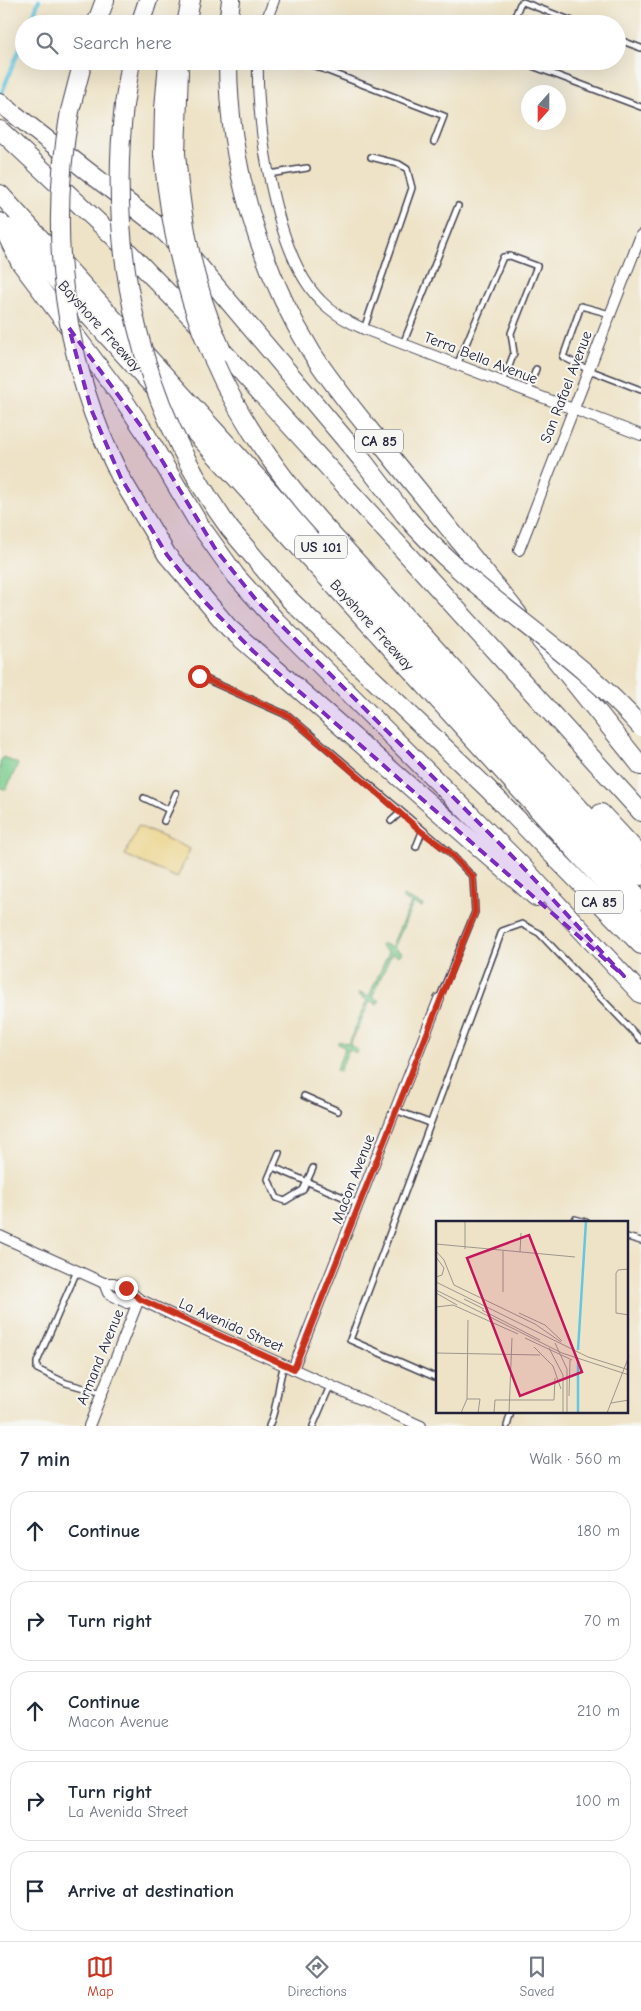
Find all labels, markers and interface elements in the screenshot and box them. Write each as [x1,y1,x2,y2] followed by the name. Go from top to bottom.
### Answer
[15,15,626,70] search box
[33,29,61,57] icon: search
[73,32,172,54] text: Search here
[521,85,566,130] north arrow
[54,277,146,376] street label: Bayshore Freeway
[422,328,541,388] street label: Terra Bella Avenue
[536,328,596,446] street label: San Rafael Avenue
[355,430,403,452] road number: CA 85
[295,536,347,558] road number: US 101
[326,576,418,675] street label: Bayshore Freeway
[188,665,211,688] route start
[575,890,623,914] road number: CA 85
[328,1131,378,1226] street label: Macon Avenue
[436,1221,628,1414] inset map
[115,1277,138,1300] route end
[176,1294,287,1356] street label: La Avenida Street
[73,1306,128,1408] street label: Armand Avenue
[20,1447,70,1471] text: 7 min
[530,1450,621,1468] text: Walk · 560 m
[21,1517,49,1545] icon: ahead
[68,1520,140,1542] text: Continue
[577,1522,620,1540] text: 180 m
[21,1607,49,1635] icon: right
[68,1610,152,1632] text: Turn right
[584,1612,620,1630] text: 70 m
[68,1691,140,1713] text: Continue
[21,1697,49,1725] icon: ahead
[577,1702,620,1720] text: 210 m
[68,1713,169,1731] text: Macon Avenue
[68,1781,152,1803] text: Turn right
[21,1787,49,1815] icon: right
[576,1792,620,1810] text: 100 m
[68,1803,188,1821] text: La Avenida Street
[21,1877,49,1905] icon: arrive
[68,1880,234,1902] text: Arrive at destination
[86,1953,114,2000] tab: Map
[287,1953,347,2000] tab: Directions
[520,1953,555,2000] tab: Saved

